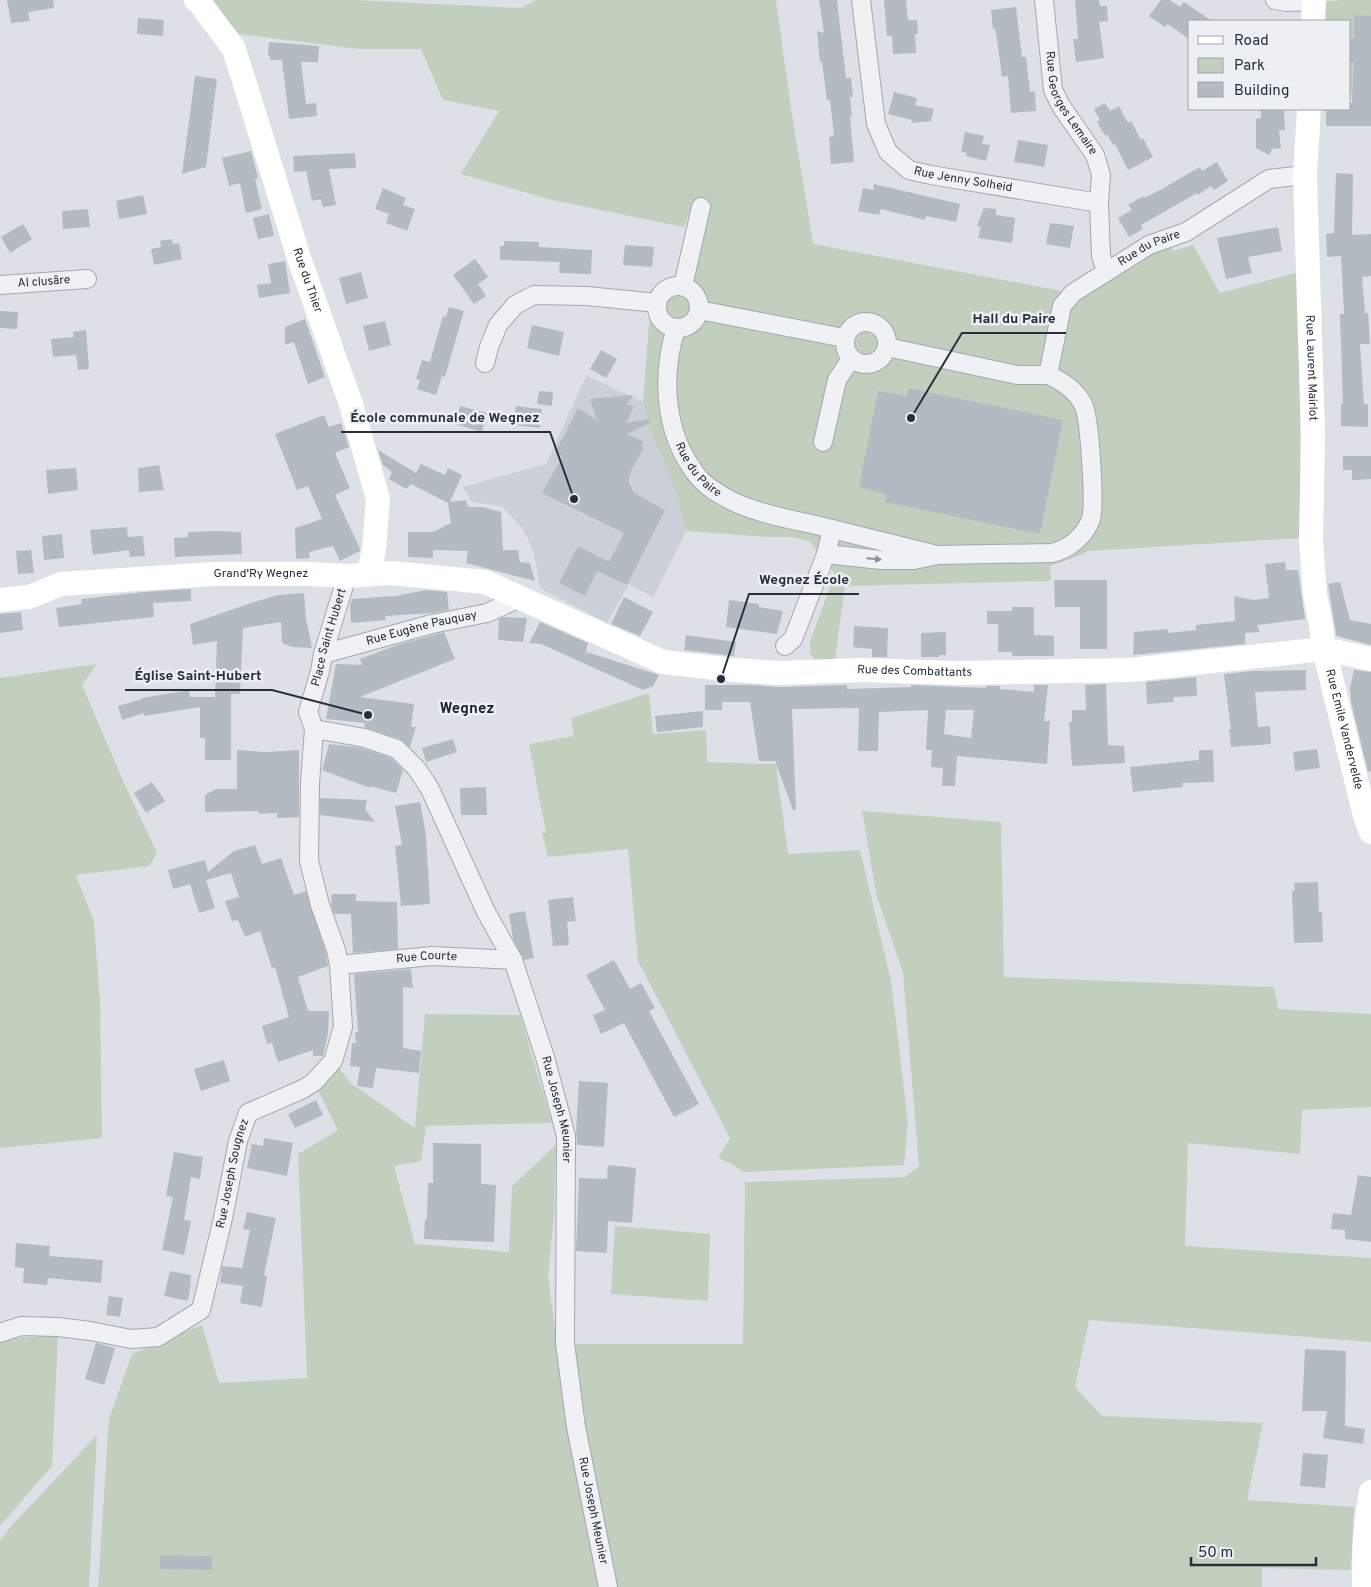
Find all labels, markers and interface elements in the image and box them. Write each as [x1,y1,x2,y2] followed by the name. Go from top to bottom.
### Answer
[1188,20,1351,110] legend
[1234,32,1269,51] text: Road
[1041,50,1101,158] street label: Rue Georges Lemaire
[1234,57,1265,76] text: Park
[1234,82,1289,101] text: Building
[912,163,1014,196] street label: Rue Jenny Solheid
[1115,227,1182,270] street label: Rue du Paire
[288,246,326,315] street label: Rue du Thier
[17,272,71,292] street label: Al clusâre
[962,304,1066,333] callout: Hall du Paire
[972,311,1056,328] text: Hall du Paire
[1301,314,1321,421] street label: Rue Laurent Mairlot
[341,403,550,432] callout: École communale de Wegnez
[350,409,540,427] text: École communale de Wegnez
[671,440,724,501] street label: Rue du Paire
[867,555,883,563] one-way arrow
[749,565,859,594] callout: Wegnez École
[214,566,308,582] street label: Grand'Ry Wegnez
[759,571,849,589] text: Wegnez École
[308,586,351,688] street label: Place Saint Hubert
[364,607,479,650] street label: Rue Eugène Pauquay
[125,661,272,690] callout: Église Saint-Hubert
[857,662,972,681] street label: Rue des Combattants
[134,667,262,685] text: Église Saint-Hubert
[1321,668,1366,791] street label: Rue Emile Vandervelde
[440,700,494,719] district label: Wegnez
[395,948,457,967] street label: Rue Courte
[537,1054,574,1163] street label: Rue Joseph Meunier
[213,1117,253,1230] street label: Rue Joseph Sougnez
[574,1455,611,1566] street label: Rue Joseph Meunier
[1191,1534,1316,1566] scale bar
[1198,1544,1233,1563] text: 50 m

